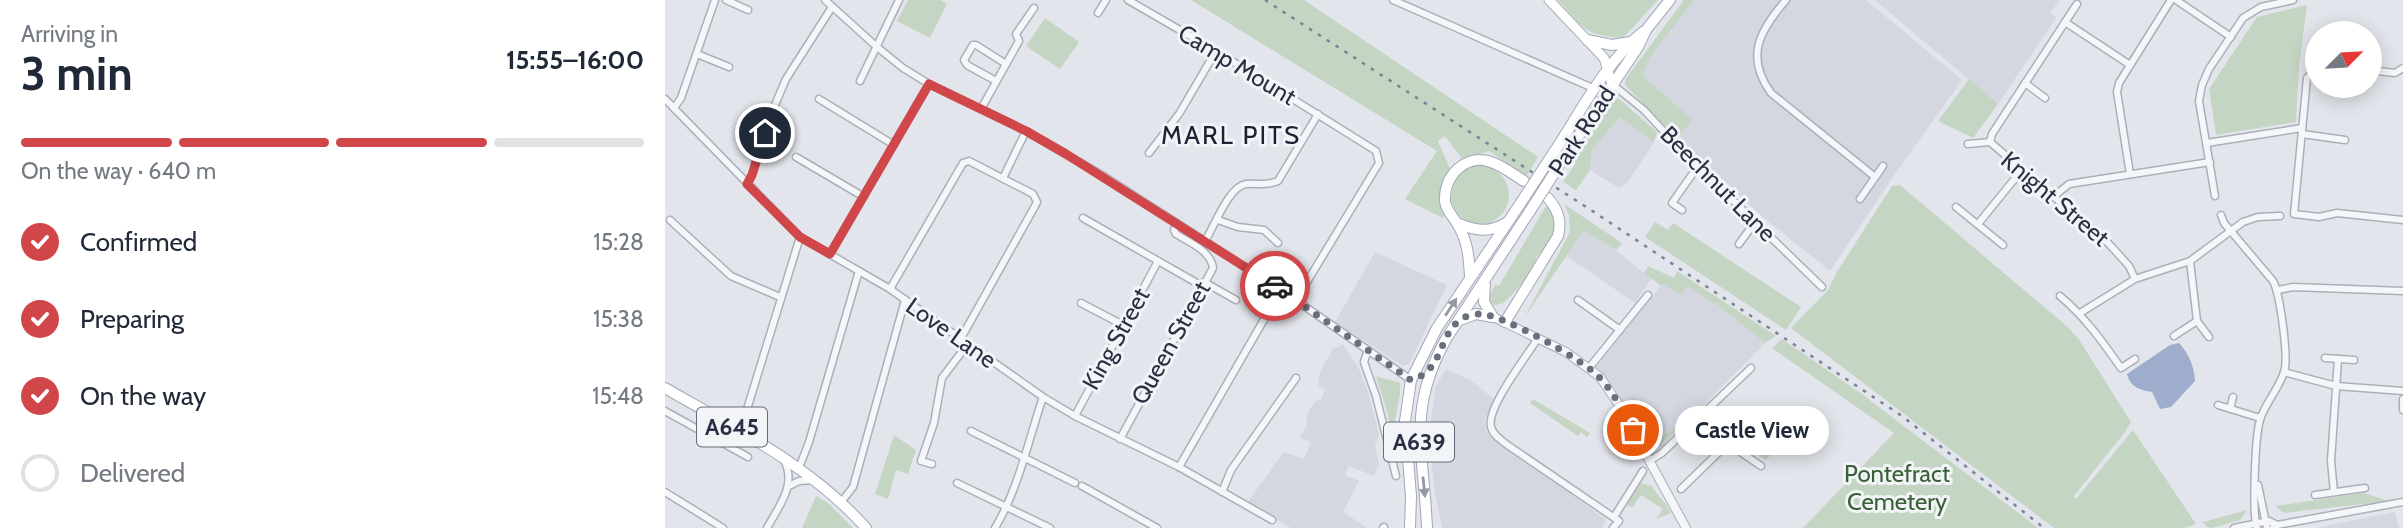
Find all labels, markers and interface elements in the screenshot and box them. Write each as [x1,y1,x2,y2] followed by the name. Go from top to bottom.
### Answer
[1173,18,1301,111] street label: Camp Mount
[21,20,118,48] text: Arriving in
[2305,21,2382,98] north arrow
[2305,21,2382,98] map controls
[506,44,644,76] text: 15:55–16:00
[21,46,133,102] text: 3 min
[1542,81,1621,181] street label: Park Road
[735,103,795,163] pin
[746,114,784,152] icon: home
[1161,119,1301,151] district label: MARL PITS
[1655,120,1782,247] street label: Beechnut Lane
[1995,145,2115,252] street label: Knight Street
[21,157,216,185] text: On the way · 640 m
[21,223,59,261] icon: check
[80,226,197,258] text: Confirmed
[593,228,644,256] text: 15:28
[1240,251,1310,321] courier
[1256,267,1294,305] icon: car
[1125,276,1216,409] street label: Queen Street
[1076,283,1155,395] street label: King Street
[901,291,1002,374] street label: Love Lane
[1444,297,1457,316] one-way arrow
[21,300,59,338] icon: check
[80,303,184,335] text: Preparing
[593,305,644,333] text: 15:38
[21,377,59,415] icon: check
[80,380,206,412] text: On the way
[592,382,644,410] text: 15:48
[1603,400,1663,460] pin
[1675,406,1829,454] callout: Castle View
[697,408,767,446] road number: A645
[1614,411,1652,449] icon: bag
[1695,416,1809,444] text: Castle View
[1384,422,1454,462] road number: A639
[80,457,185,489] text: Delivered
[1844,459,1950,516] park label: Pontefract Cemetery
[1418,476,1429,498] one-way arrow

